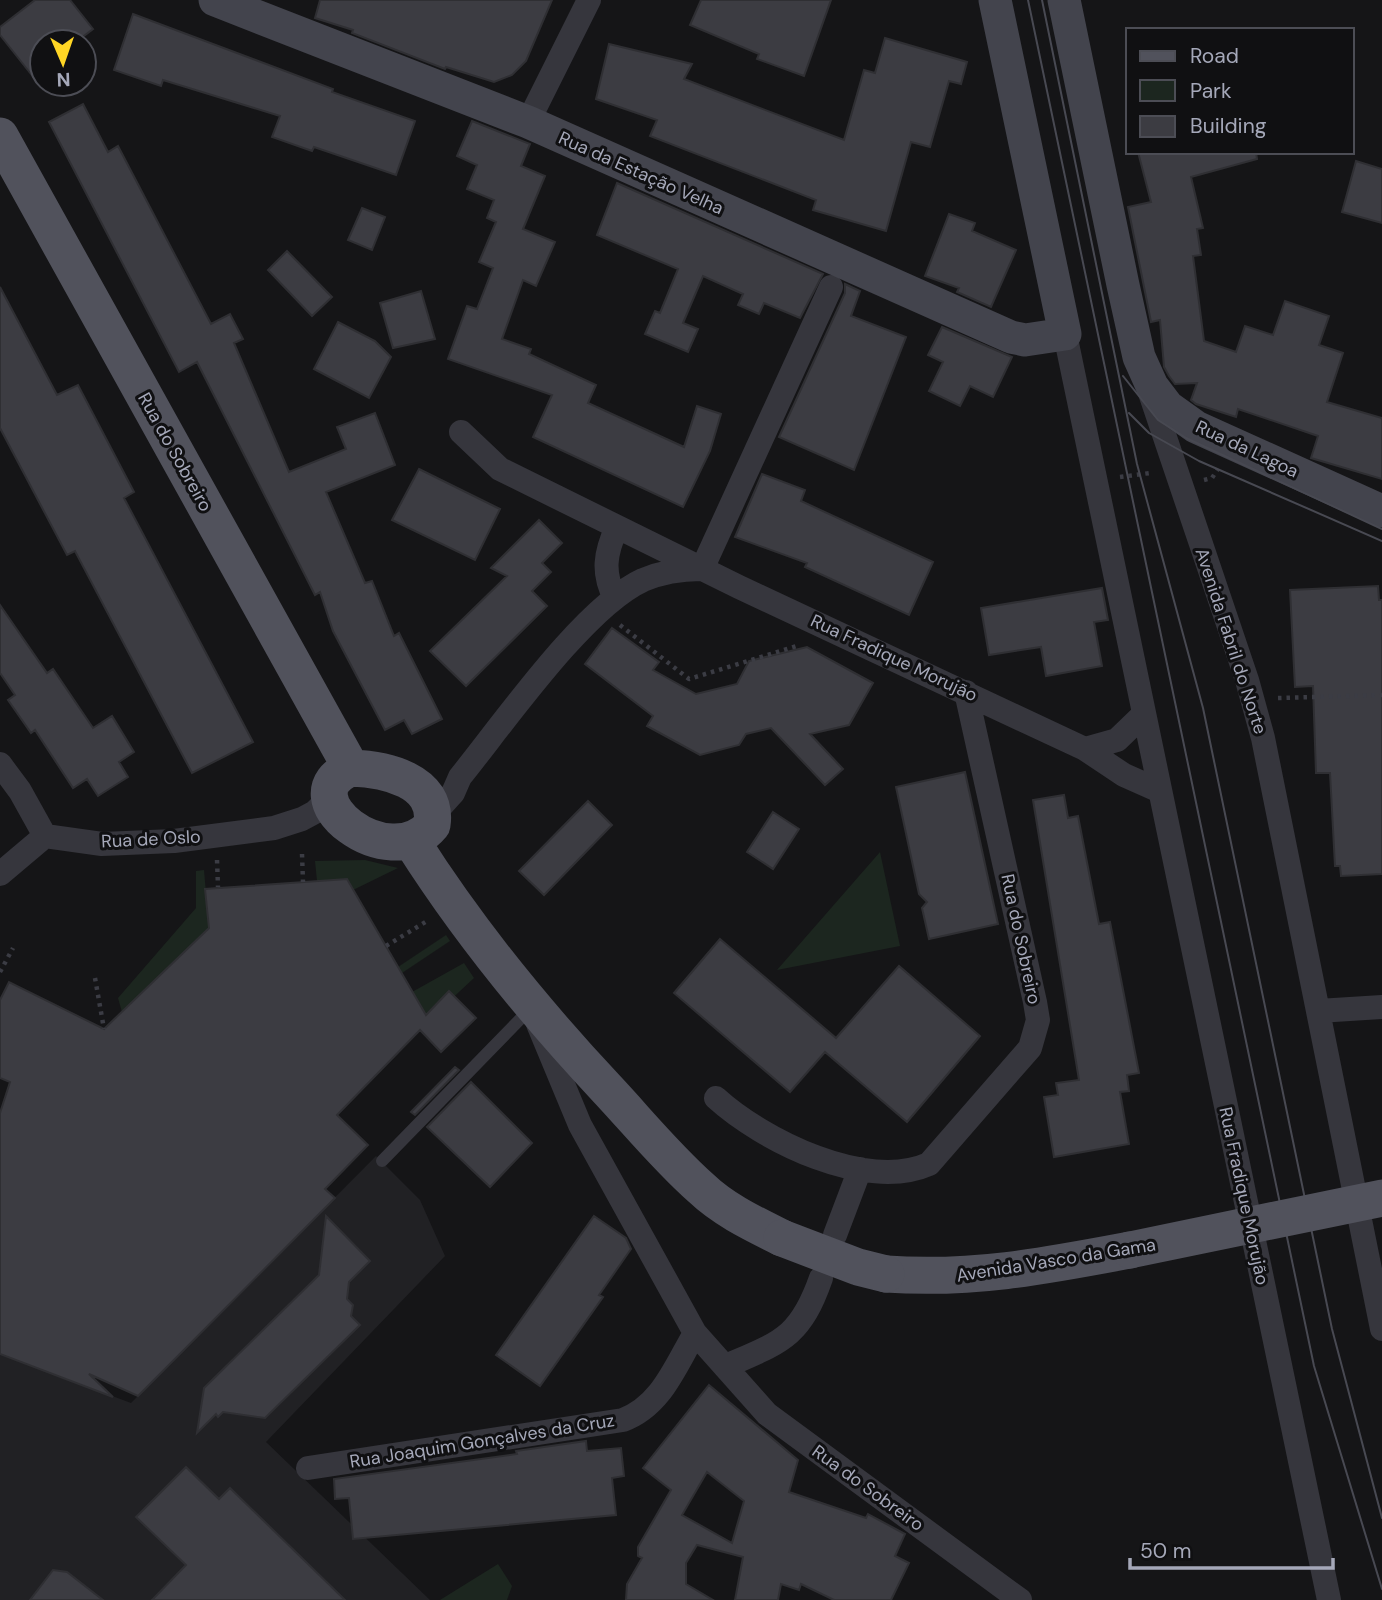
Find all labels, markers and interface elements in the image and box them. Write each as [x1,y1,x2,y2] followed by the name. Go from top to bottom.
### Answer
[28,28,98,98] north arrow
[1126,28,1354,154] legend
[1190,42,1239,70] text: Road
[56,67,71,92] text: N
[1190,77,1232,105] text: Park
[1190,112,1267,140] text: Building
[555,126,727,220] street label: Rua da Estação Velha
[132,388,218,516] street label: Rua do Sobreiro
[1192,415,1302,483] street label: Rua da Lagoa
[1190,545,1272,737] street label: Avenida Fabril do Norte
[807,609,981,707] street label: Rua Fradique Morujão
[101,824,201,854] street label: Rua de Oslo
[995,872,1047,1006] street label: Rua do Sobreiro
[1213,1105,1275,1287] street label: Rua Fradique Morujão
[955,1232,1157,1288] street label: Avenida Vasco da Gama
[348,1408,616,1474] street label: Rua Joaquim Gonçalves da Cruz
[807,1439,929,1537] street label: Rua do Sobreiro
[1130,1526,1333,1570] scale bar
[1140,1537,1191,1565] text: 50 m

